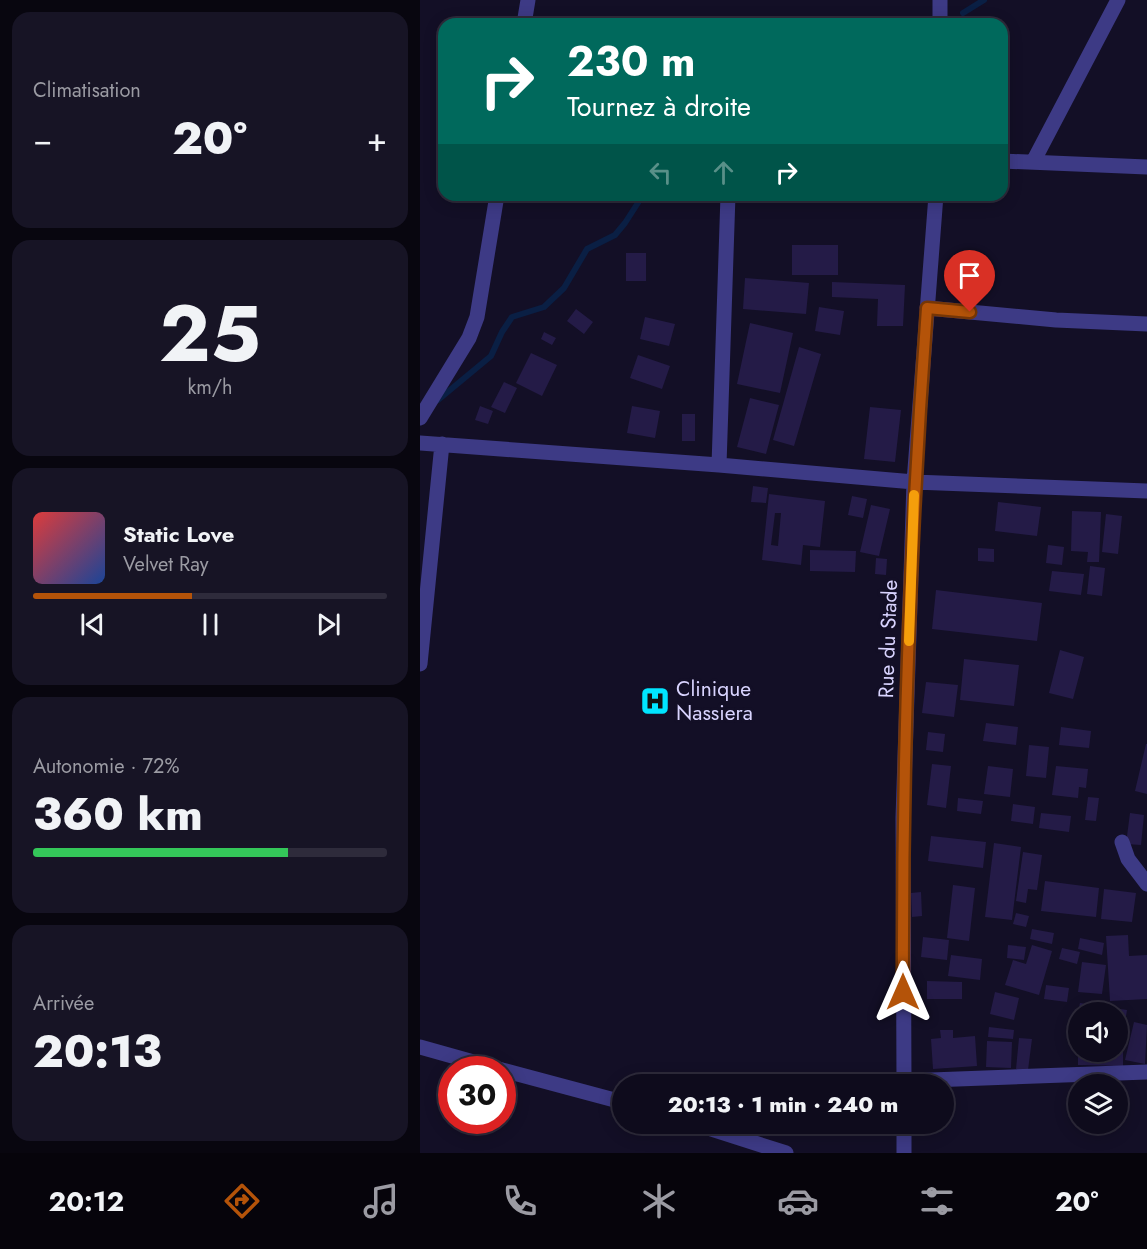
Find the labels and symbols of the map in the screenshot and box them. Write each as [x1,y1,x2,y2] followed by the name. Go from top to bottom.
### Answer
[944,250,995,312] pin
[871,579,905,699] street label: Rue du Stade
[676,674,753,728] place label: Clinique Nassiera
[639,685,671,717] hospital icon: Clinique Nassiera
[871,960,935,1024] position arrow
[438,1056,516,1134] speed limit sign: 30

